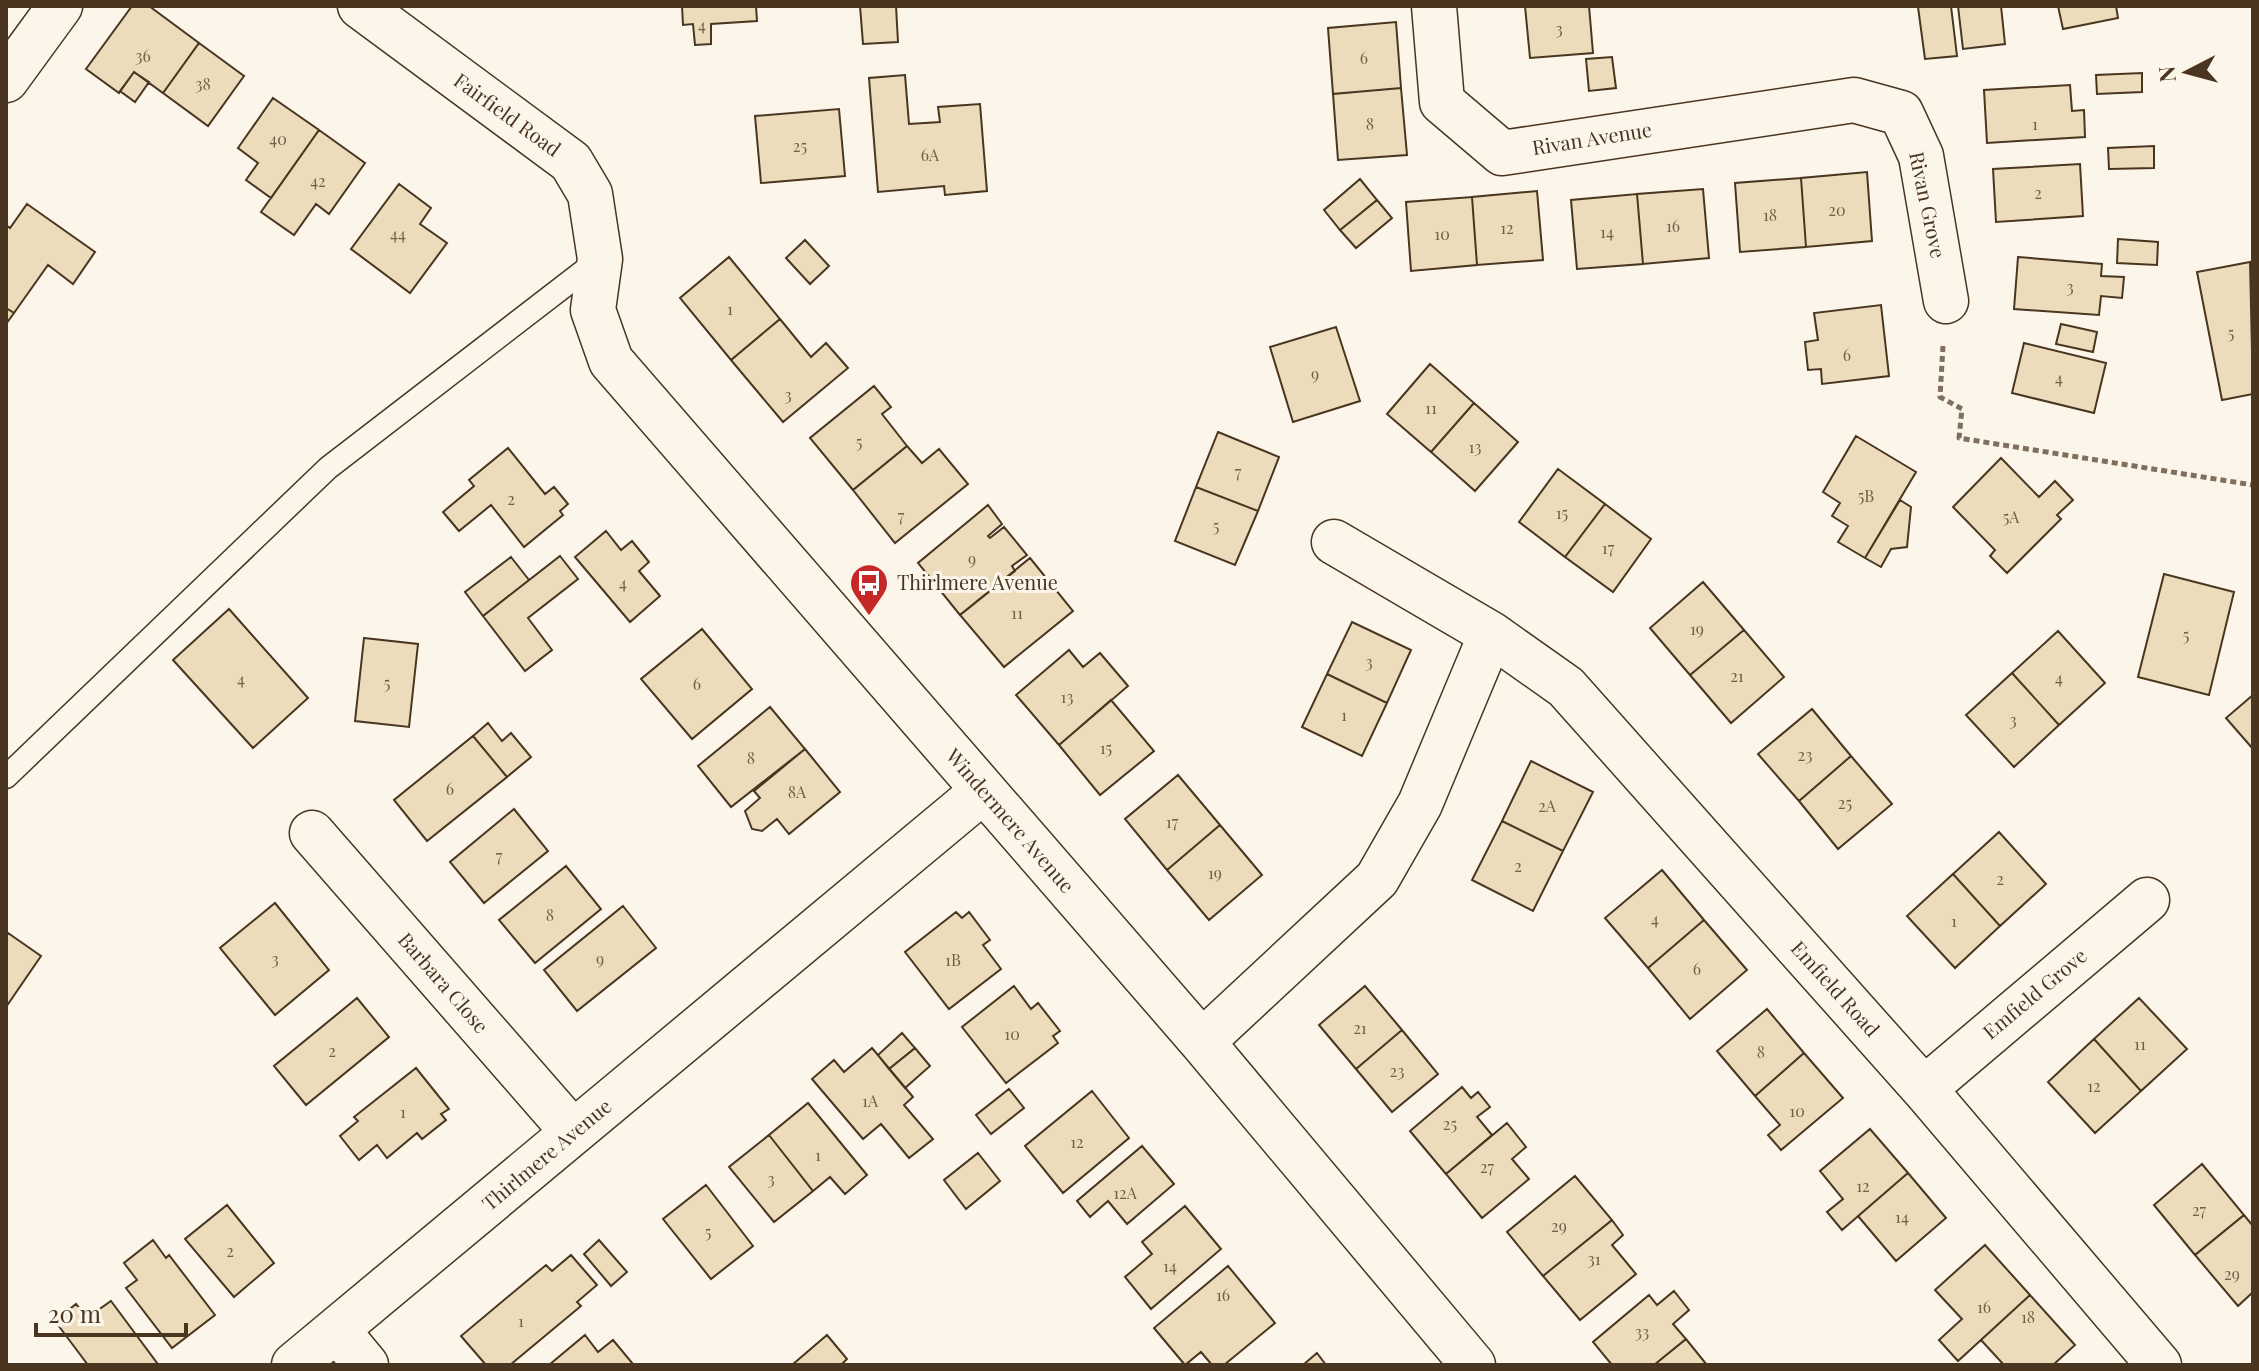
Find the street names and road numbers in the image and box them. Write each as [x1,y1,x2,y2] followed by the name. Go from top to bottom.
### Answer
[449,66,567,162] street label: Fairfield Road
[1530,115,1653,160] street label: Rivan Avenue
[1904,149,1953,261] street label: Rivan Grove
[940,741,1081,898] street label: Windermere Avenue
[393,926,495,1038] street label: Barbara Close
[1786,934,1887,1042] street label: Emfield Road
[1976,941,2092,1044] street label: Emfield Grove
[476,1092,616,1216] street label: Thirlmere Avenue

